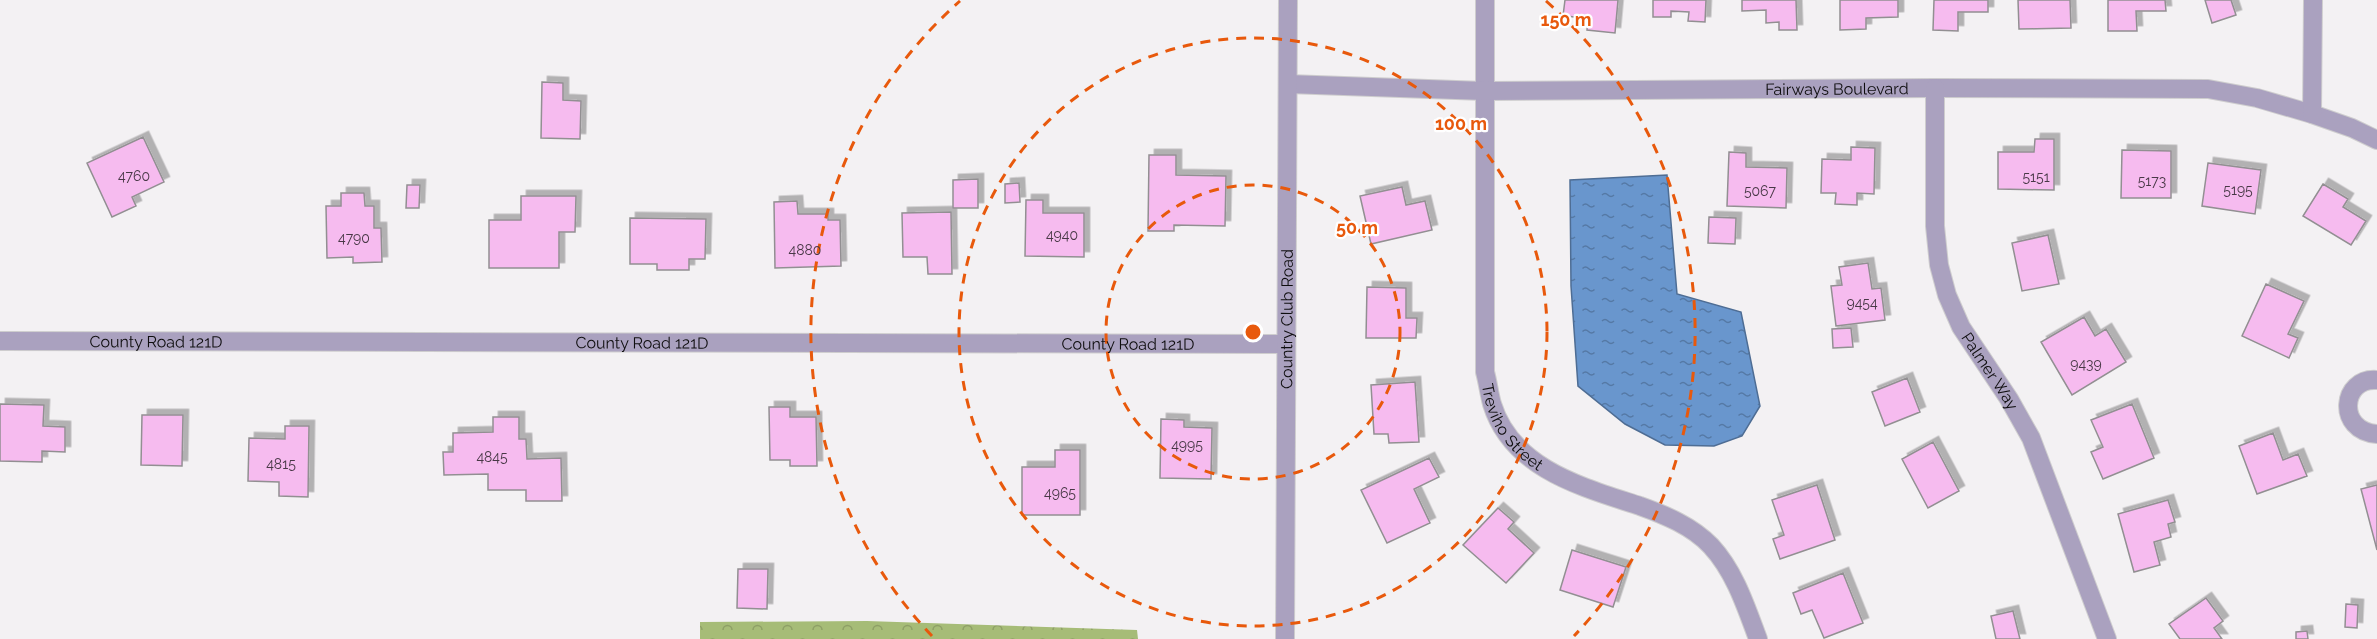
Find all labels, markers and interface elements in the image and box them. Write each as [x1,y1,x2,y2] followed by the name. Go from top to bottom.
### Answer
[1541,9,1592,30] text: 150 m
[1765,79,1909,99] street label: Fairways Boulevard
[1435,113,1487,134] text: 100 m
[118,168,150,184] house number: 4760
[2022,169,2050,185] house number: 5151
[2138,173,2166,189] house number: 5173
[2223,182,2253,198] house number: 5195
[1744,183,1777,199] house number: 5067
[1336,217,1378,238] text: 50 m
[1046,227,1078,243] house number: 4940
[338,230,370,246] house number: 4790
[789,242,821,258] house number: 4880
[1277,249,1296,389] street label: Country Club Road
[1846,295,1878,311] house number: 9454
[1243,322,1263,342] centre of rings
[1958,329,2023,413] street label: Palmer Way
[89,332,223,351] street label: County Road 121D
[575,333,709,352] street label: County Road 121D
[1061,334,1195,353] street label: County Road 121D
[2070,356,2102,372] house number: 9439
[1478,382,1547,475] street label: Treviho Street
[1171,437,1203,453] house number: 4995
[476,449,508,465] house number: 4845
[266,456,296,472] house number: 4815
[1044,485,1076,501] house number: 4965

